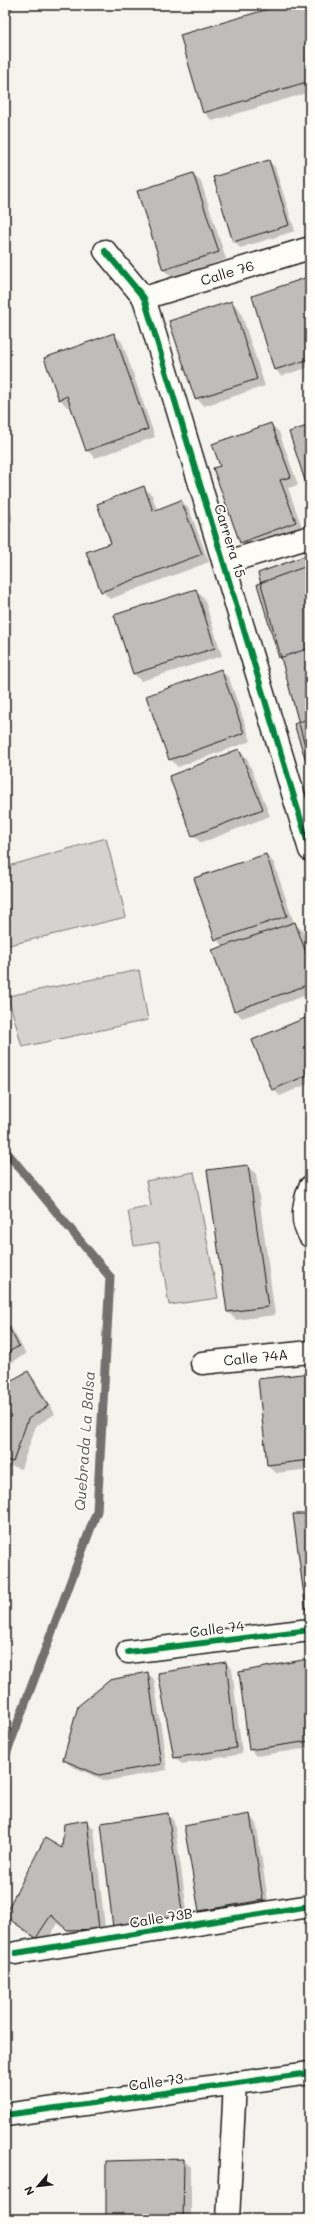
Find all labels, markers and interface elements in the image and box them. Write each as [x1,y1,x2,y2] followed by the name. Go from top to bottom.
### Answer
[198,255,256,289] street label: Calle 76
[210,502,251,580] street label: Carrera 15
[223,1344,289,1370] street label: Calle 74A
[69,1370,99,1512] water label: Quebrada La Balsa
[189,1616,246,1641] street label: Calle 74
[128,1903,194,1932] street label: Calle 73B
[127,2068,184,2095] street label: Calle 73
[18,2166,58,2206] north arrow
[20,2184,37,2198] text: N

